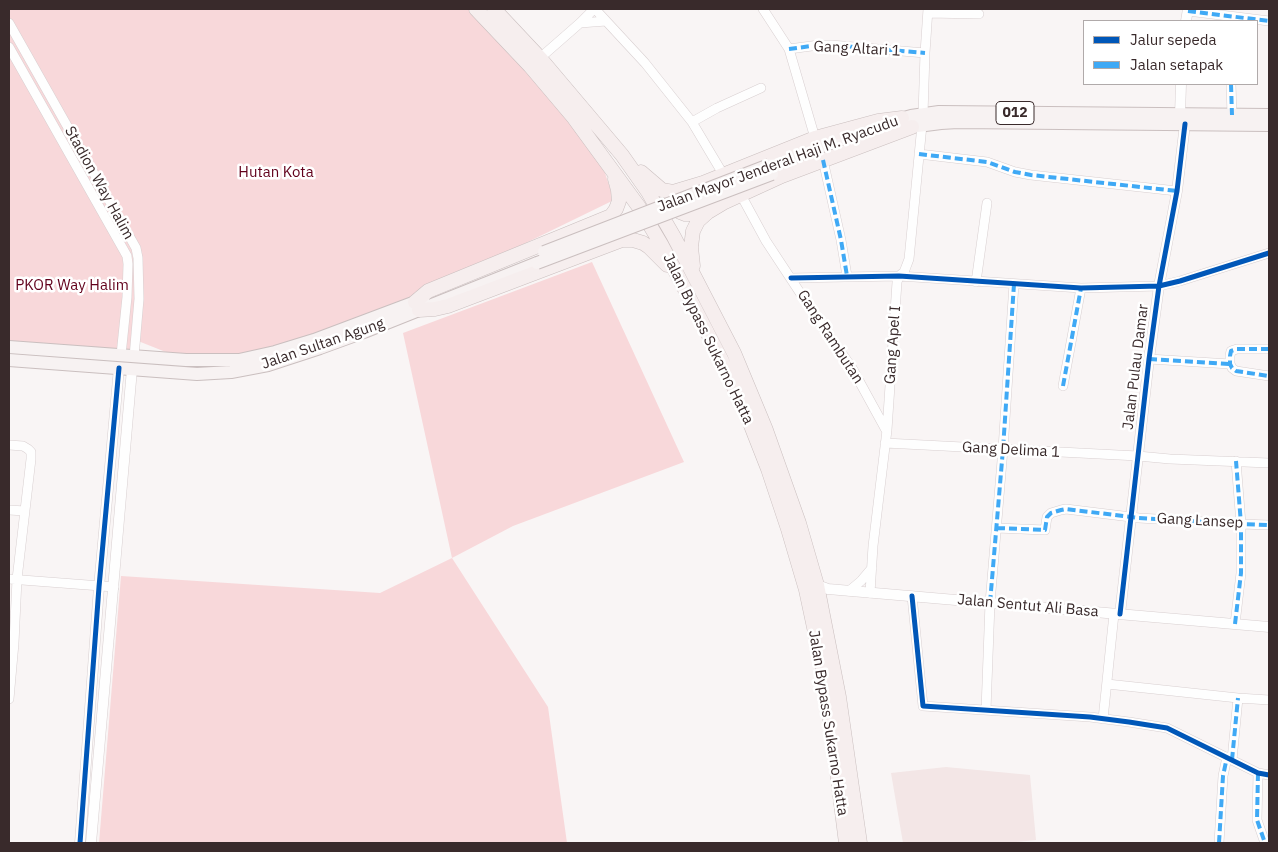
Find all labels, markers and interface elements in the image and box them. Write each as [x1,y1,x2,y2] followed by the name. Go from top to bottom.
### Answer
[1083,20,1258,85] legend
[1130,30,1217,49] text: Jalur sepeda
[813,38,901,60] street label: Gang Altari 1
[1130,55,1223,74] text: Jalan setapak
[996,102,1034,125] road number: 012
[655,112,901,216] street label: Jalan Mayor Jenderal Haji M. Ryacudu
[60,123,138,243] street label: Stadion Way Halim
[238,164,314,182] park label: Hutan Kota
[659,251,757,427] street label: Jalan Bypass Sukarno Hatta
[15,277,129,295] park label: PKOR Way Halim
[793,287,867,387] street label: Gang Rambutan
[1119,303,1153,431] street label: Jalan Pulau Damar
[881,305,905,385] street label: Gang Apel I
[259,315,387,373] street label: Jalan Sultan Agung
[962,438,1060,462] street label: Gang Delima 1
[1156,510,1244,532] street label: Gang Lansep
[956,591,1100,621] street label: Jalan Sentut Ali Basa
[804,629,852,817] street label: Jalan Bypass Sukarno Hatta

